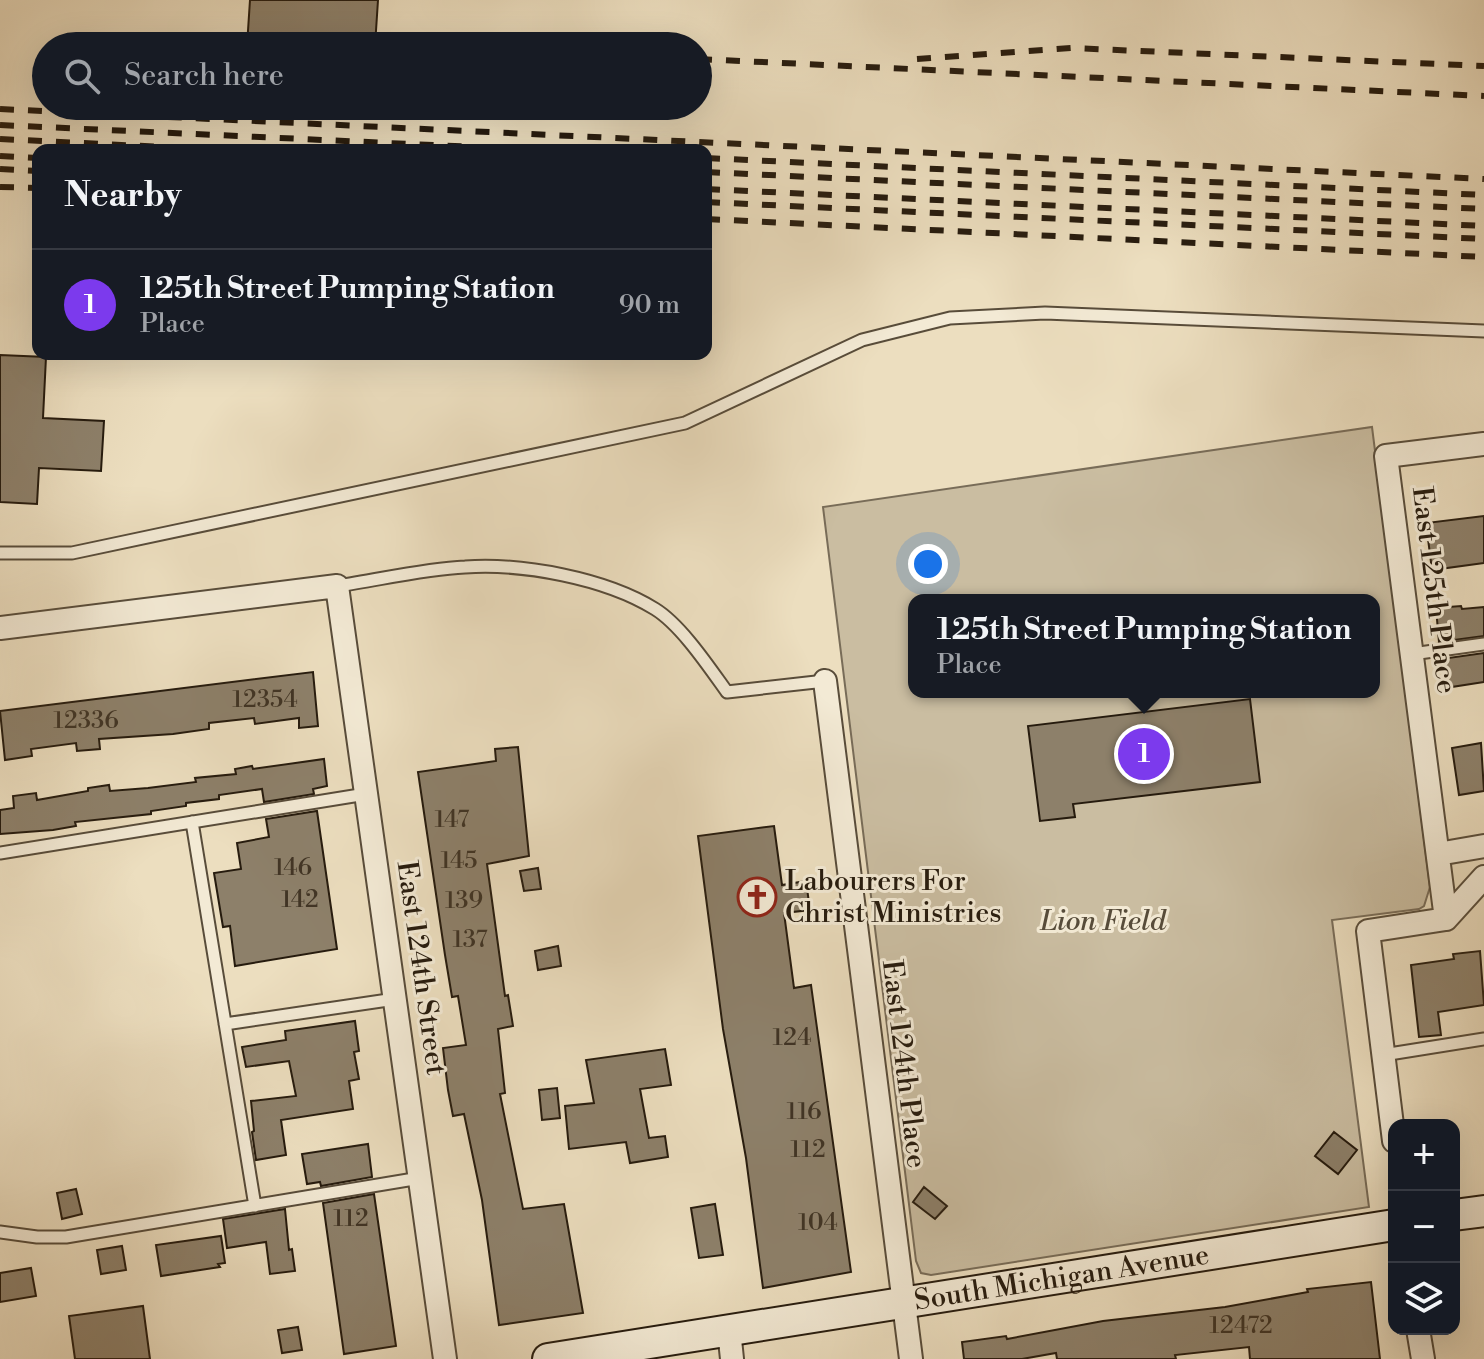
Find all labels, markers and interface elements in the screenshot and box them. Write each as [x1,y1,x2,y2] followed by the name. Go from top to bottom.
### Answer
[32,32,712,120] search box
[60,54,104,98] icon: search
[124,57,284,95] text: Search here
[64,175,182,217] text: Nearby
[140,270,555,308] text: 125th Street Pumping Station
[84,289,96,321] text: 1
[619,289,680,321] text: 90 m
[140,308,205,340] text: Place
[1404,484,1464,696] street label: East 125th Place
[908,544,948,584] your location
[908,594,1380,698] popup
[937,611,1351,649] text: 125th Street Pumping Station
[937,649,1002,681] text: Place
[232,685,298,715] house number: 12354
[53,706,119,736] house number: 12336
[1118,724,1170,784] pin: 1
[435,805,469,835] house number: 147
[441,846,477,876] house number: 145
[274,853,312,883] house number: 146
[389,859,453,1077] street label: East 124th Street
[785,864,1002,931] place label: Labourers For Christ Ministries
[736,876,778,918] church icon: Labourers For Christ Ministries
[281,885,319,915] house number: 142
[445,886,483,916] house number: 139
[1039,904,1167,939] park label: Lion Field
[452,925,488,955] house number: 137
[874,958,934,1170] street label: East 124th Place
[773,1023,811,1053] house number: 124
[786,1097,822,1127] house number: 116
[1388,1119,1460,1335] map controls
[1388,1119,1460,1191] button: +
[790,1135,826,1165] house number: 112
[1388,1191,1460,1263] button: −
[333,1204,369,1234] house number: 112
[798,1208,838,1238] house number: 104
[912,1237,1211,1318] street label: South Michigan Avenue
[1388,1263,1460,1335] button: layers
[1209,1311,1273,1341] house number: 12472

